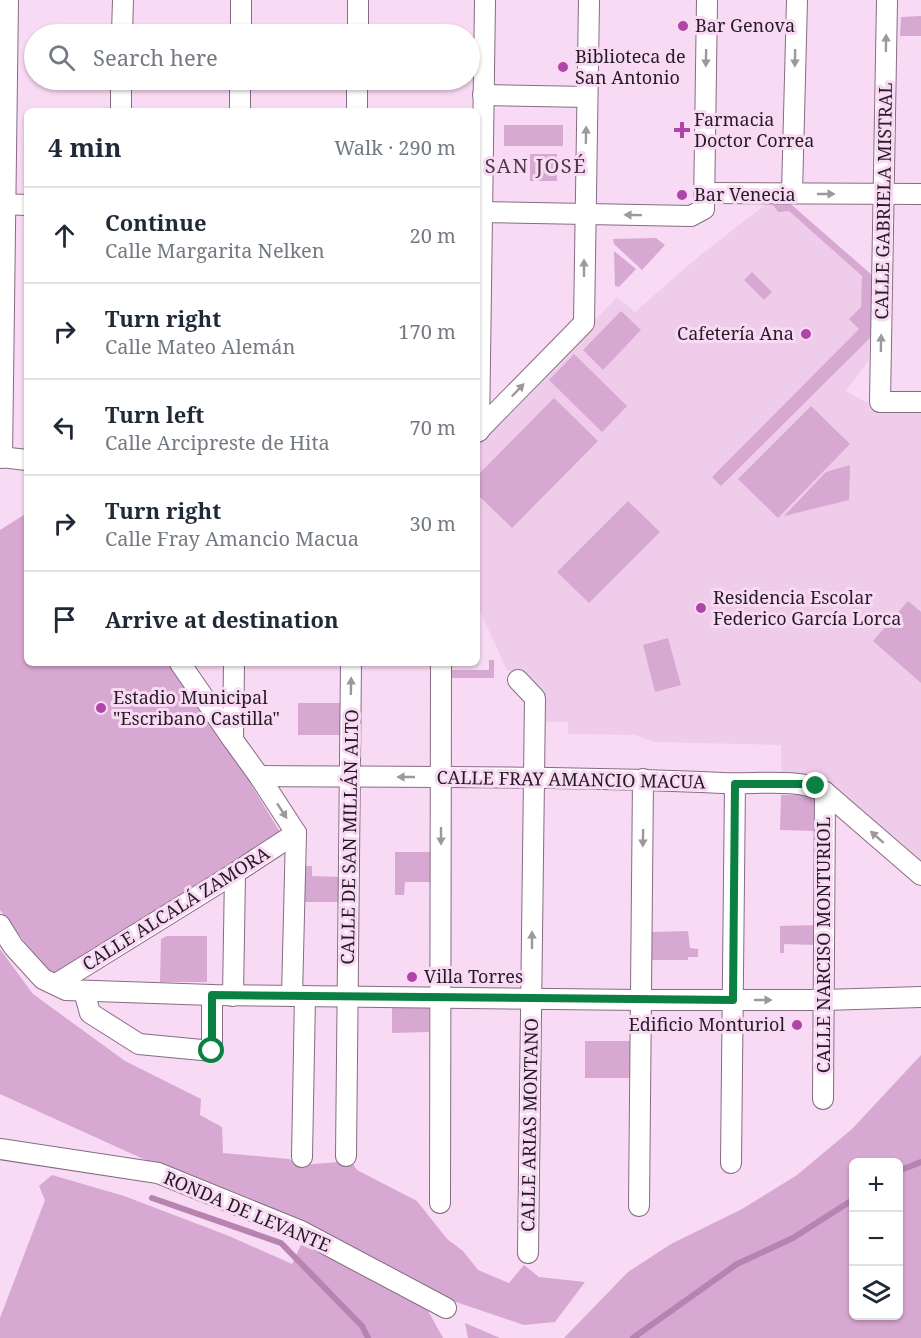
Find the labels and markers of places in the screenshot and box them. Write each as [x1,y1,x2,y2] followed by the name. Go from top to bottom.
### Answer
[695,13,795,37] place label: Bar Genova
[676,19,690,33] marker: Bar Genova
[575,44,686,89] place label: Biblioteca de San Antonio
[556,60,570,74] marker: Biblioteca de San Antonio
[694,107,814,152] place label: Farmacia Doctor Correa
[675,123,689,137] marker: Farmacia Doctor Correa
[694,182,796,206] place label: Bar Venecia
[675,188,689,202] marker: Bar Venecia
[677,321,794,345] place label: Cafetería Ana
[799,327,813,341] marker: Cafetería Ana
[713,585,901,630] place label: Residencia Escolar Federico García Lorca
[694,601,708,615] marker: Residencia Escolar Federico García Lorca
[113,685,280,730] place label: Estadio Municipal "Escribano Castilla"
[94,701,108,715] marker: Estadio Municipal "Escribano Castilla"
[424,964,523,988] place label: Villa Torres
[405,970,419,984] marker: Villa Torres
[629,1012,785,1036] place label: Edificio Monturiol
[790,1018,804,1032] marker: Edificio Monturiol

